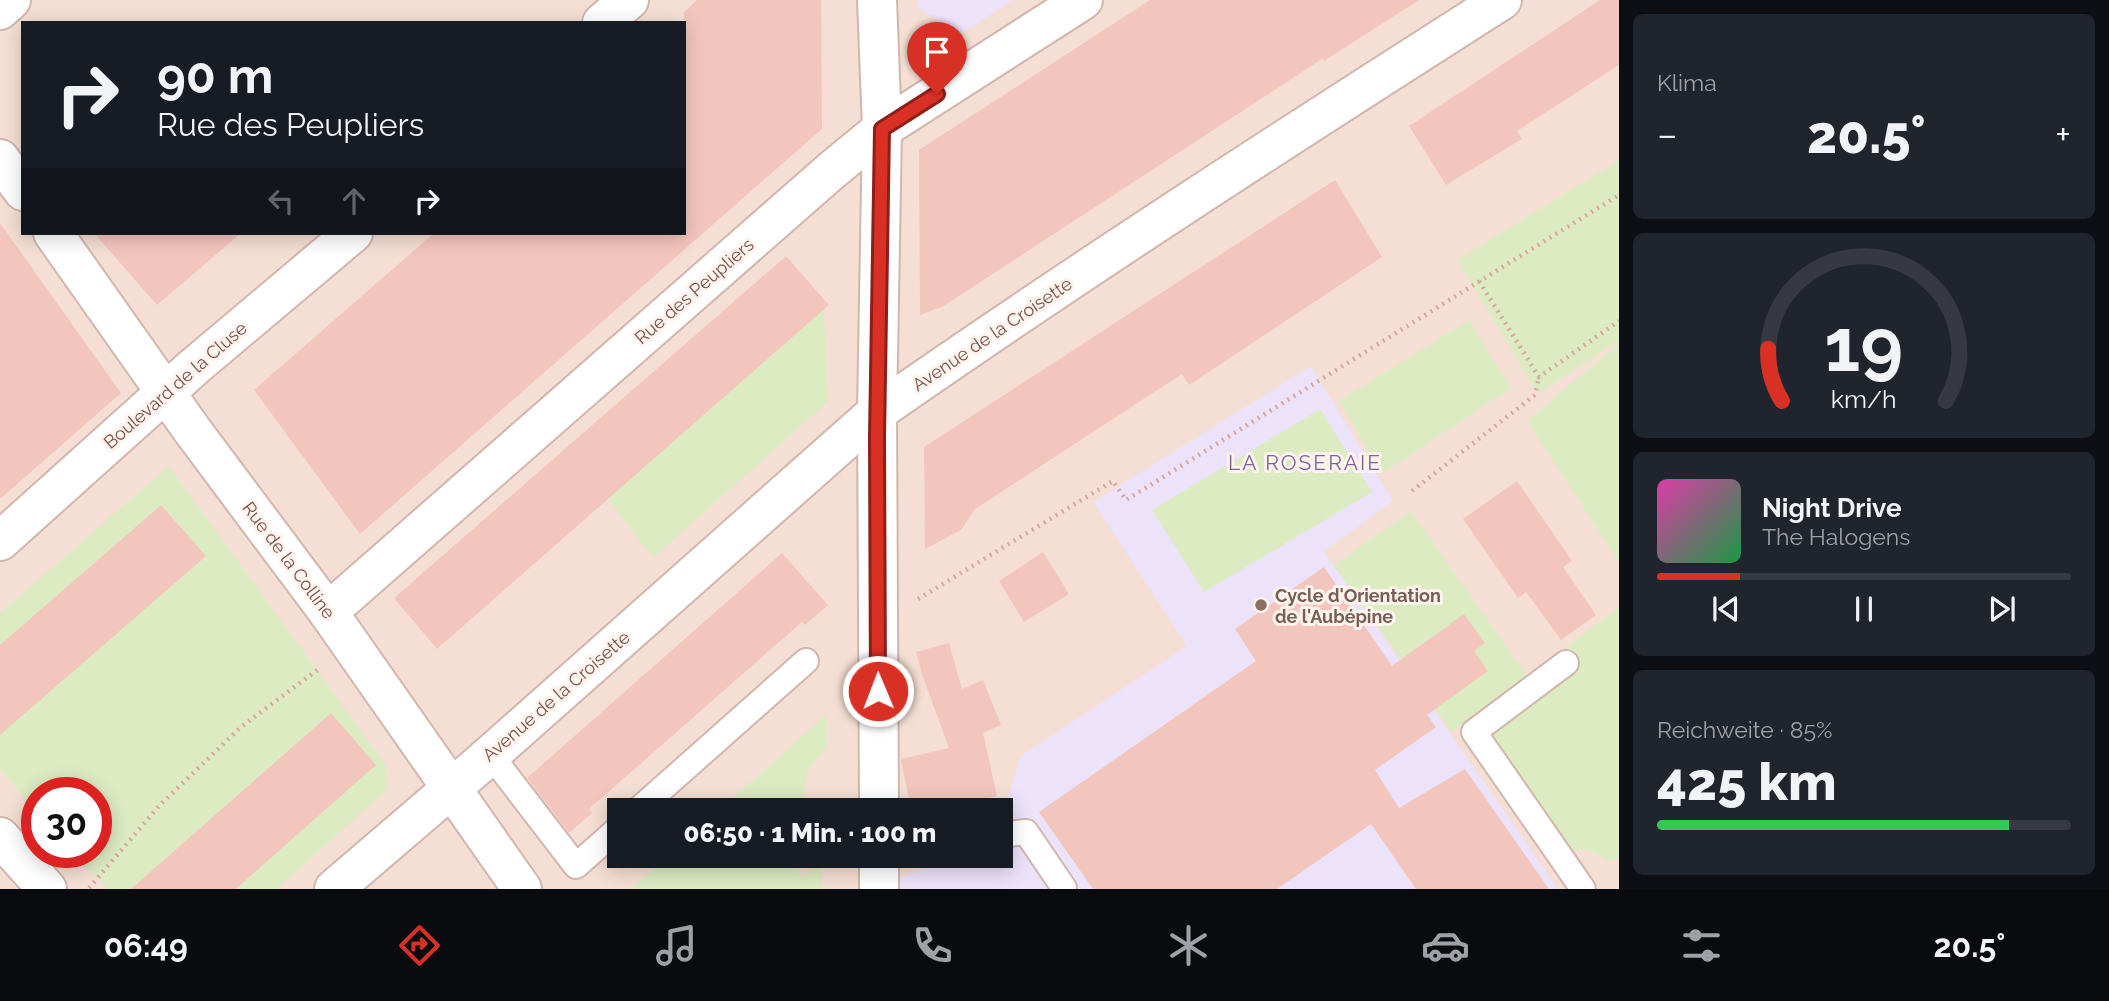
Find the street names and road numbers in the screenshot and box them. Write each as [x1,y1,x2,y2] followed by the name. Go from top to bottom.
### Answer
[630,234,758,348] street label: Rue des Peupliers
[908,272,1076,395] street label: Avenue de la Croisette
[99,317,251,453] street label: Boulevard de la Cluse
[238,497,340,623] street label: Rue de la Colline
[478,626,634,766] street label: Avenue de la Croisette

